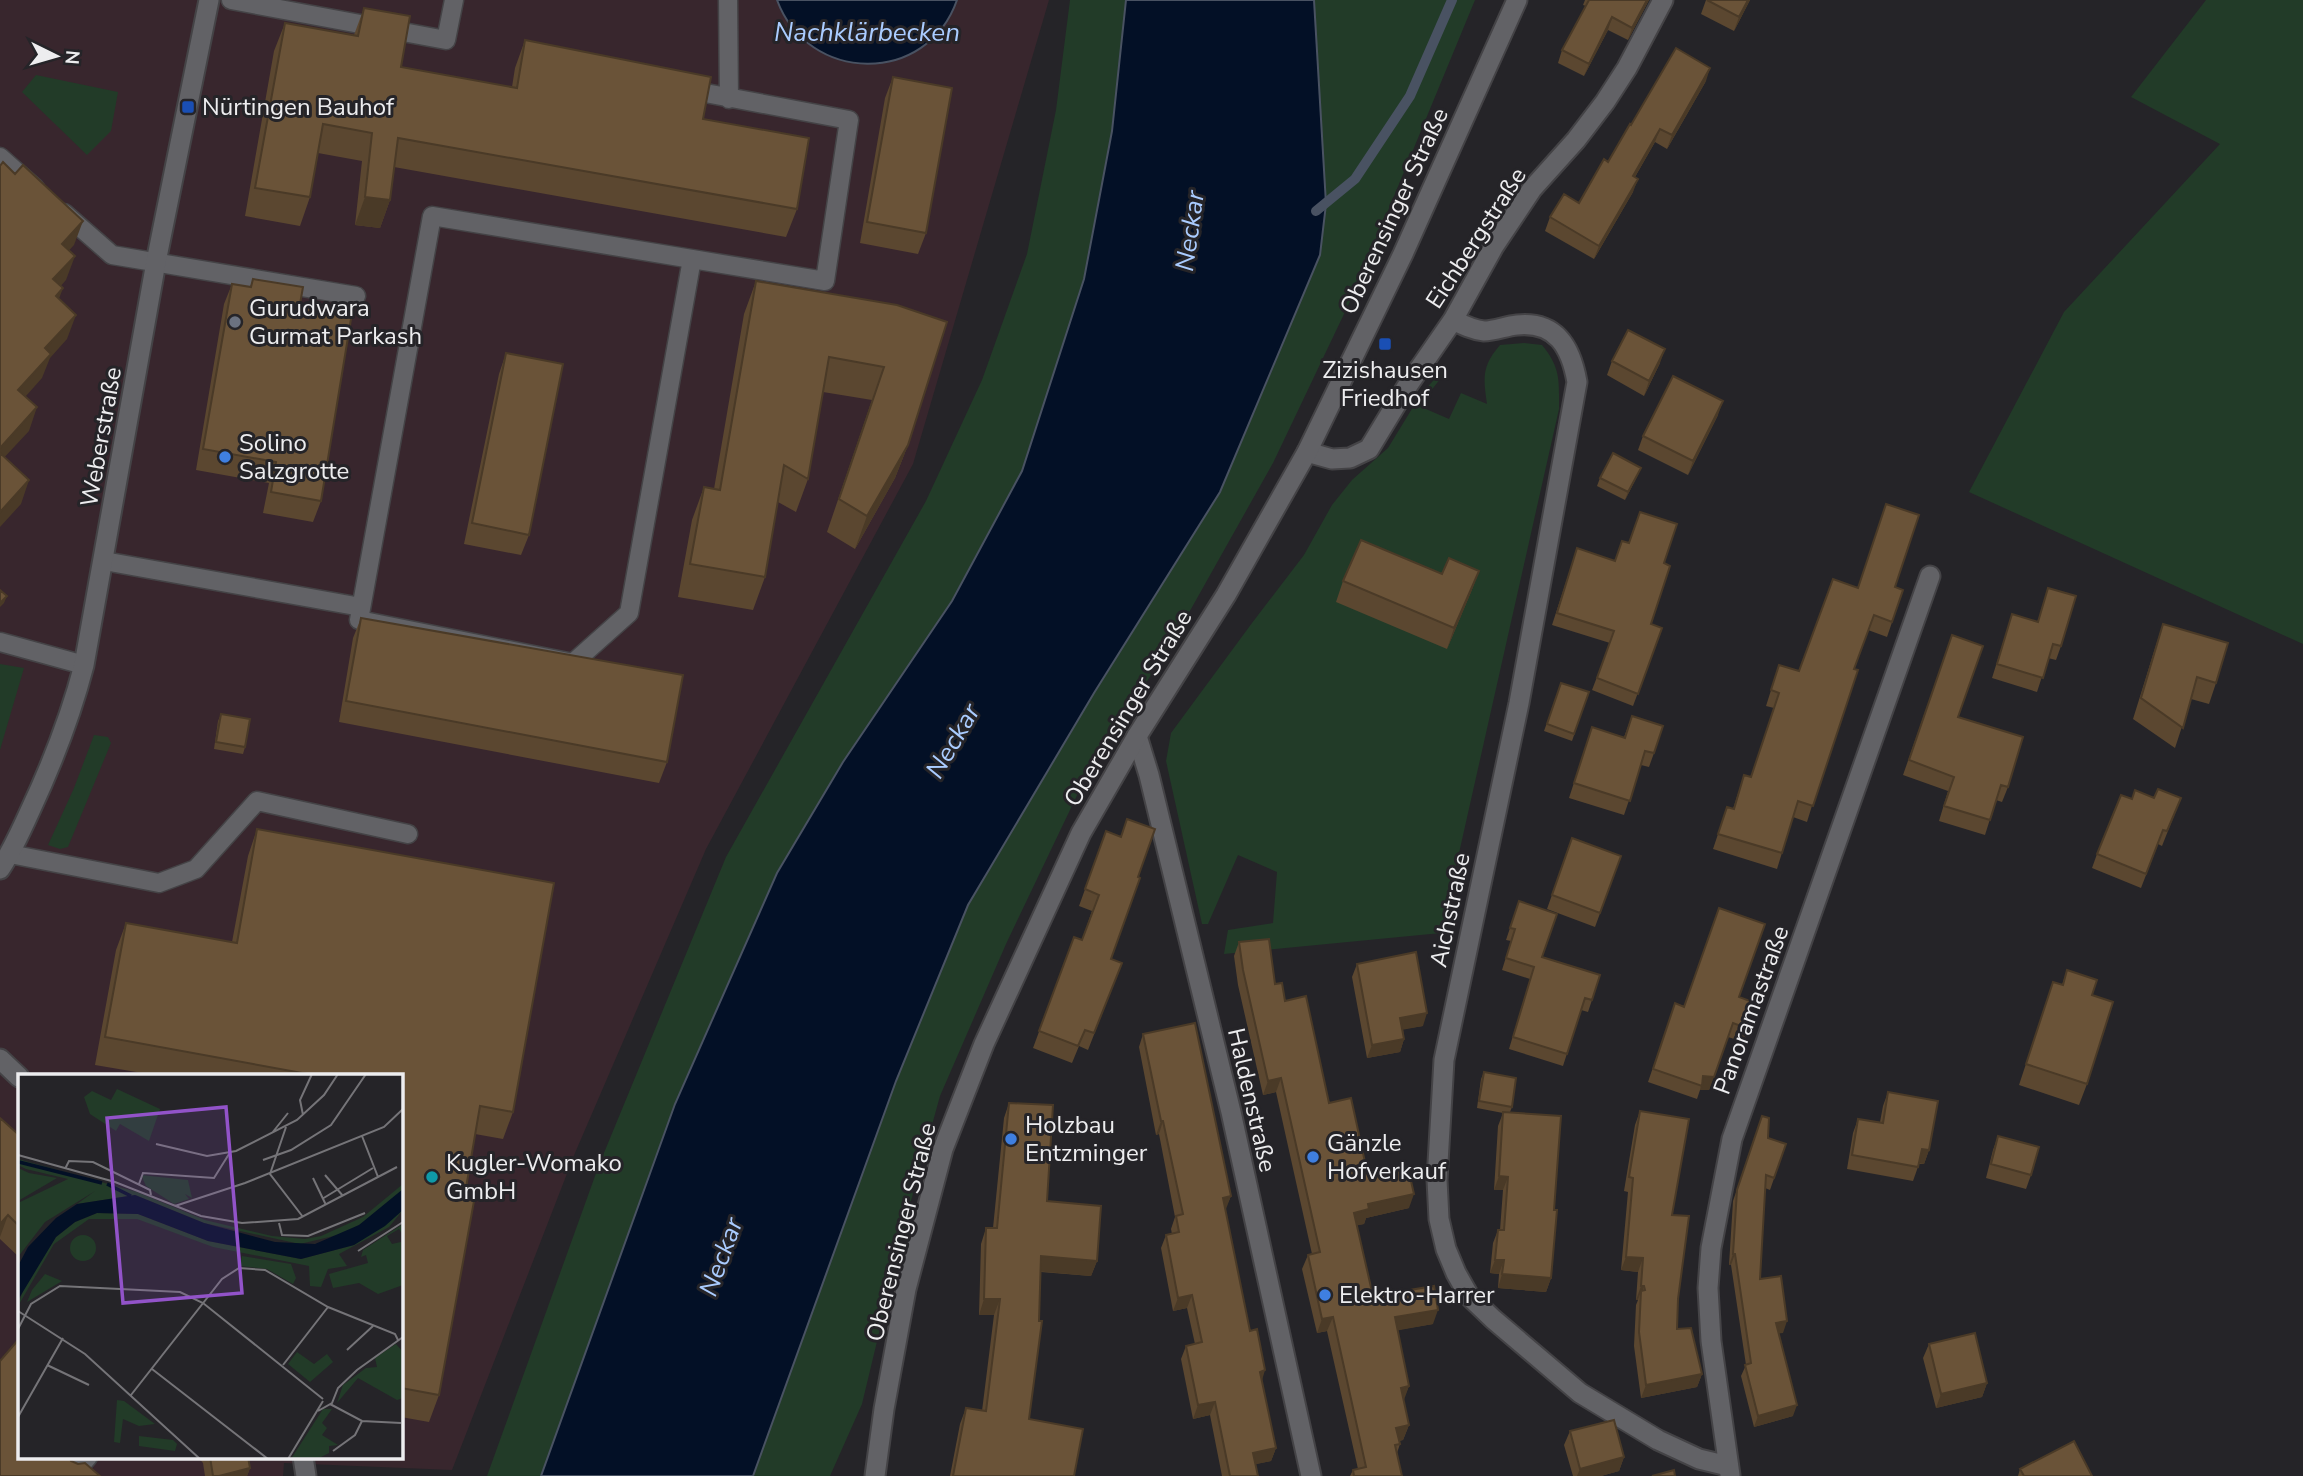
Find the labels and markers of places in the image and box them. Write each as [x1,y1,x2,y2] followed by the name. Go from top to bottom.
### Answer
[202,91,395,123] place label: Nürtingen Bauhof
[180,99,196,115] marker: Nürtingen Bauhof
[249,292,422,352] place label: Gurudwara Gurmat Parkash
[227,314,243,330] marker: Gurudwara Gurmat Parkash
[1377,336,1393,352] marker: Zizishausen Friedhof
[1322,354,1448,414] place label: Zizishausen Friedhof
[239,427,349,487] place label: Solino Salzgrotte
[217,449,233,465] marker: Solino Salzgrotte
[1025,1109,1148,1169] place label: Holzbau Entzminger
[1327,1127,1447,1187] place label: Gänzle Hofverkauf
[1003,1131,1019,1147] marker: Holzbau Entzminger
[446,1147,622,1207] place label: Kugler-Womako GmbH
[1305,1149,1321,1165] marker: Gänzle Hofverkauf
[424,1169,440,1185] marker: Kugler-Womako GmbH
[1339,1279,1495,1311] place label: Elektro-Harrer
[1317,1287,1333,1303] marker: Elektro-Harrer

